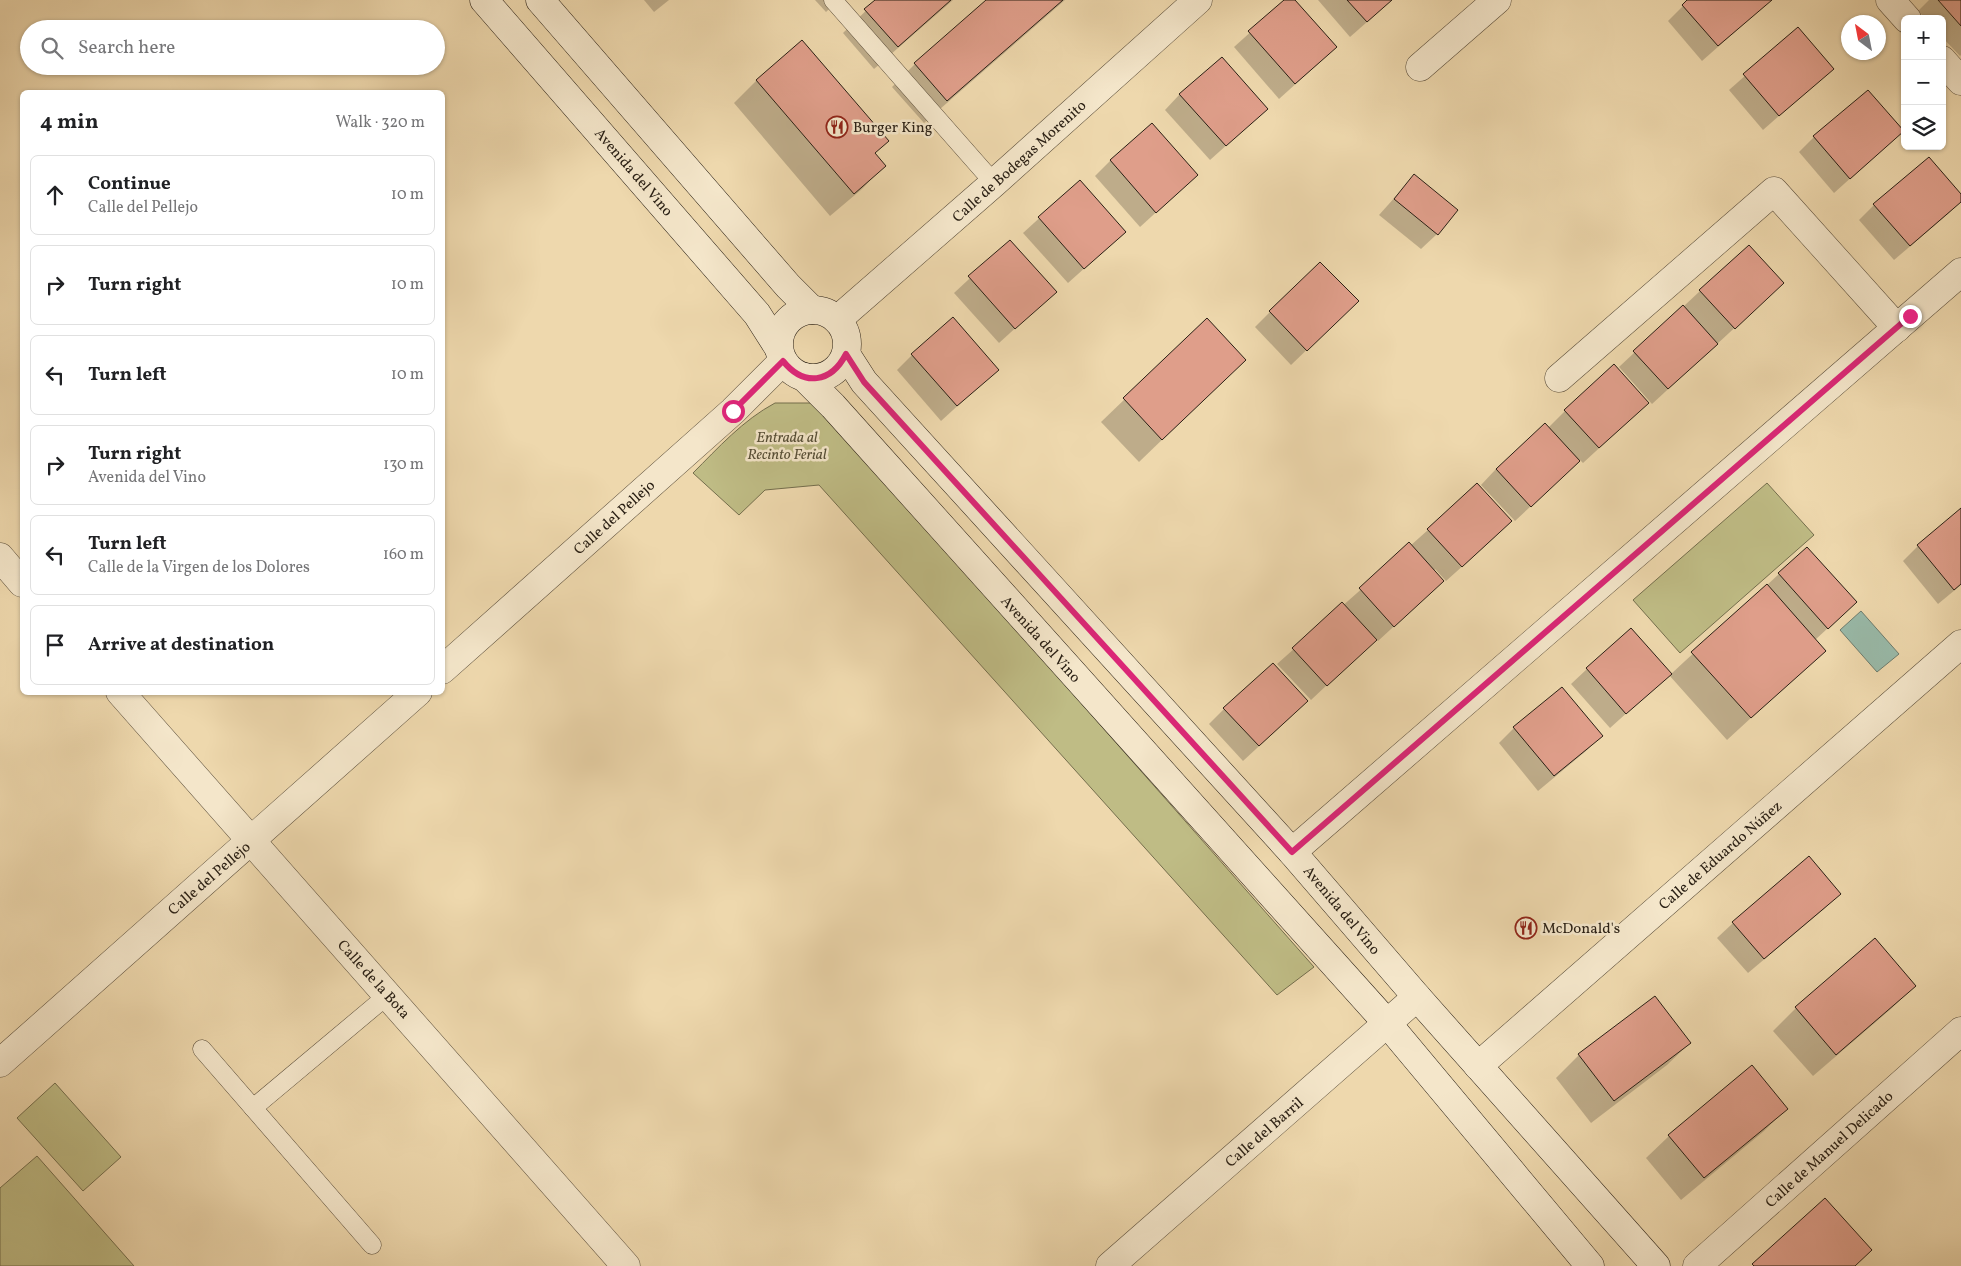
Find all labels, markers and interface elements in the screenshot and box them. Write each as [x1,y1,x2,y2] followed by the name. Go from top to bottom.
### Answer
[1841,15,1886,60] north arrow
[1901,15,1946,150] map controls
[1901,15,1946,60] button: +
[20,20,445,75] search box
[38,34,66,62] icon: search
[78,35,175,61] text: Search here
[1901,60,1946,105] button: −
[948,96,1092,228] street label: Calle de Bodegas Morenito
[1901,105,1946,150] button: layers
[40,108,99,137] text: 4 min
[335,112,425,134] text: Walk · 320 m
[825,115,849,139] restaurant icon: Burger King
[853,118,933,139] place label: Burger King
[589,124,677,222] street label: Avenida del Vino
[88,171,171,197] text: Continue
[41,181,69,209] icon: ahead
[391,184,424,206] text: 10 m
[88,197,198,219] text: Calle del Pellejo
[41,271,69,299] icon: right
[88,272,181,298] text: Turn right
[391,274,424,296] text: 10 m
[1899,305,1922,328] route end
[41,361,69,389] icon: left
[88,362,167,388] text: Turn left
[391,364,424,386] text: 10 m
[722,400,745,423] route start
[747,428,827,466] park label: Entrada al Recinto Ferial
[88,441,181,467] text: Turn right
[41,451,69,479] icon: right
[383,454,424,476] text: 130 m
[88,467,206,489] text: Avenida del Vino
[570,476,660,560] street label: Calle del Pellejo
[88,531,167,557] text: Turn left
[41,541,69,569] icon: left
[383,544,424,566] text: 160 m
[88,557,310,579] text: Calle de la Virgen de los Dolores
[995,592,1085,688] street label: Avenida del Vino
[41,631,69,659] icon: arrive
[88,632,274,658] text: Arrive at destination
[1655,797,1787,916] street label: Calle de Eduardo Núñez
[164,837,256,921] street label: Calle del Pellejo
[1297,862,1384,960] street label: Avenida del Vino
[1514,916,1538,940] restaurant icon: McDonald's
[1542,919,1620,940] place label: McDonald's
[332,936,414,1024] street label: Calle de la Bota
[1761,1087,1899,1213] street label: Calle de Manuel Delicado
[1221,1093,1309,1173] street label: Calle del Barril

